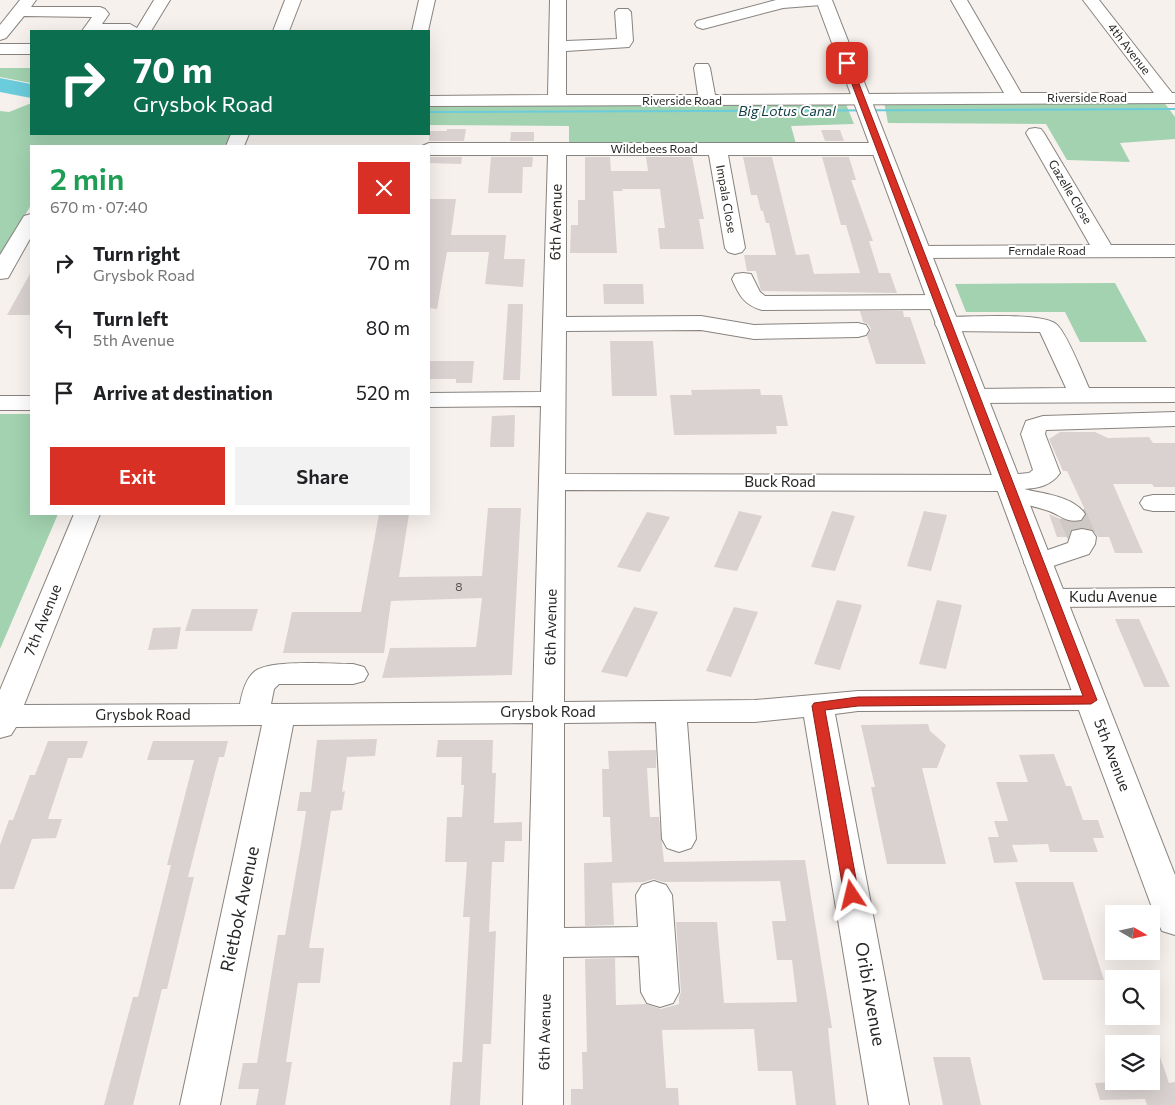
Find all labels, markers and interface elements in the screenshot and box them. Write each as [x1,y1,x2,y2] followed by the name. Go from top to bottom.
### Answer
[1105,20,1154,77] street label: 4th Avenue
[826,42,868,84] pin
[133,47,213,90] text: 70 m
[833,49,861,77] icon: arrive
[50,50,115,115] icon: right
[133,90,273,117] text: Grysbok Road
[1047,90,1127,104] street label: Riverside Road
[642,93,722,107] street label: Riverside Road
[738,102,836,119] water label: Big Lotus Canal
[610,141,698,155] street label: Wildebees Road
[1046,157,1095,226] street label: Gazelle Close
[50,159,124,196] text: 2 min
[358,162,410,214] button: close
[714,164,740,234] street label: Impala Close
[545,183,565,261] street label: 6th Avenue
[50,197,148,216] text: 670 m · 07:40
[93,242,180,265] text: Turn right
[1008,243,1086,257] street label: Ferndale Road
[50,249,78,277] icon: right
[367,251,410,274] text: 70 m
[93,265,195,284] text: Grysbok Road
[93,307,168,330] text: Turn left
[50,314,78,342] icon: left
[366,316,410,339] text: 80 m
[93,330,174,349] text: 5th Avenue
[50,379,78,407] icon: arrive
[93,381,273,404] text: Arrive at destination
[356,381,410,404] text: 520 m
[50,447,225,505] button: Exit
[235,447,410,505] button: Share
[744,472,816,490] street label: Buck Road
[455,579,463,593] house number: 8
[20,581,65,658] street label: 7th Avenue
[1069,587,1157,605] street label: Kudu Avenue
[540,588,560,666] street label: 6th Avenue
[500,702,596,720] street label: Grysbok Road
[95,705,191,723] street label: Grysbok Road
[1091,716,1135,794] street label: 5th Avenue
[215,844,263,974] street label: Rietbok Avenue
[825,868,877,920] position arrow
[1105,905,1160,960] north arrow
[1105,905,1160,1090] map controls
[851,940,891,1048] street label: Oribi Avenue
[1105,970,1160,1025] button: search
[534,993,554,1071] street label: 6th Avenue
[1105,1035,1160,1090] button: layers

